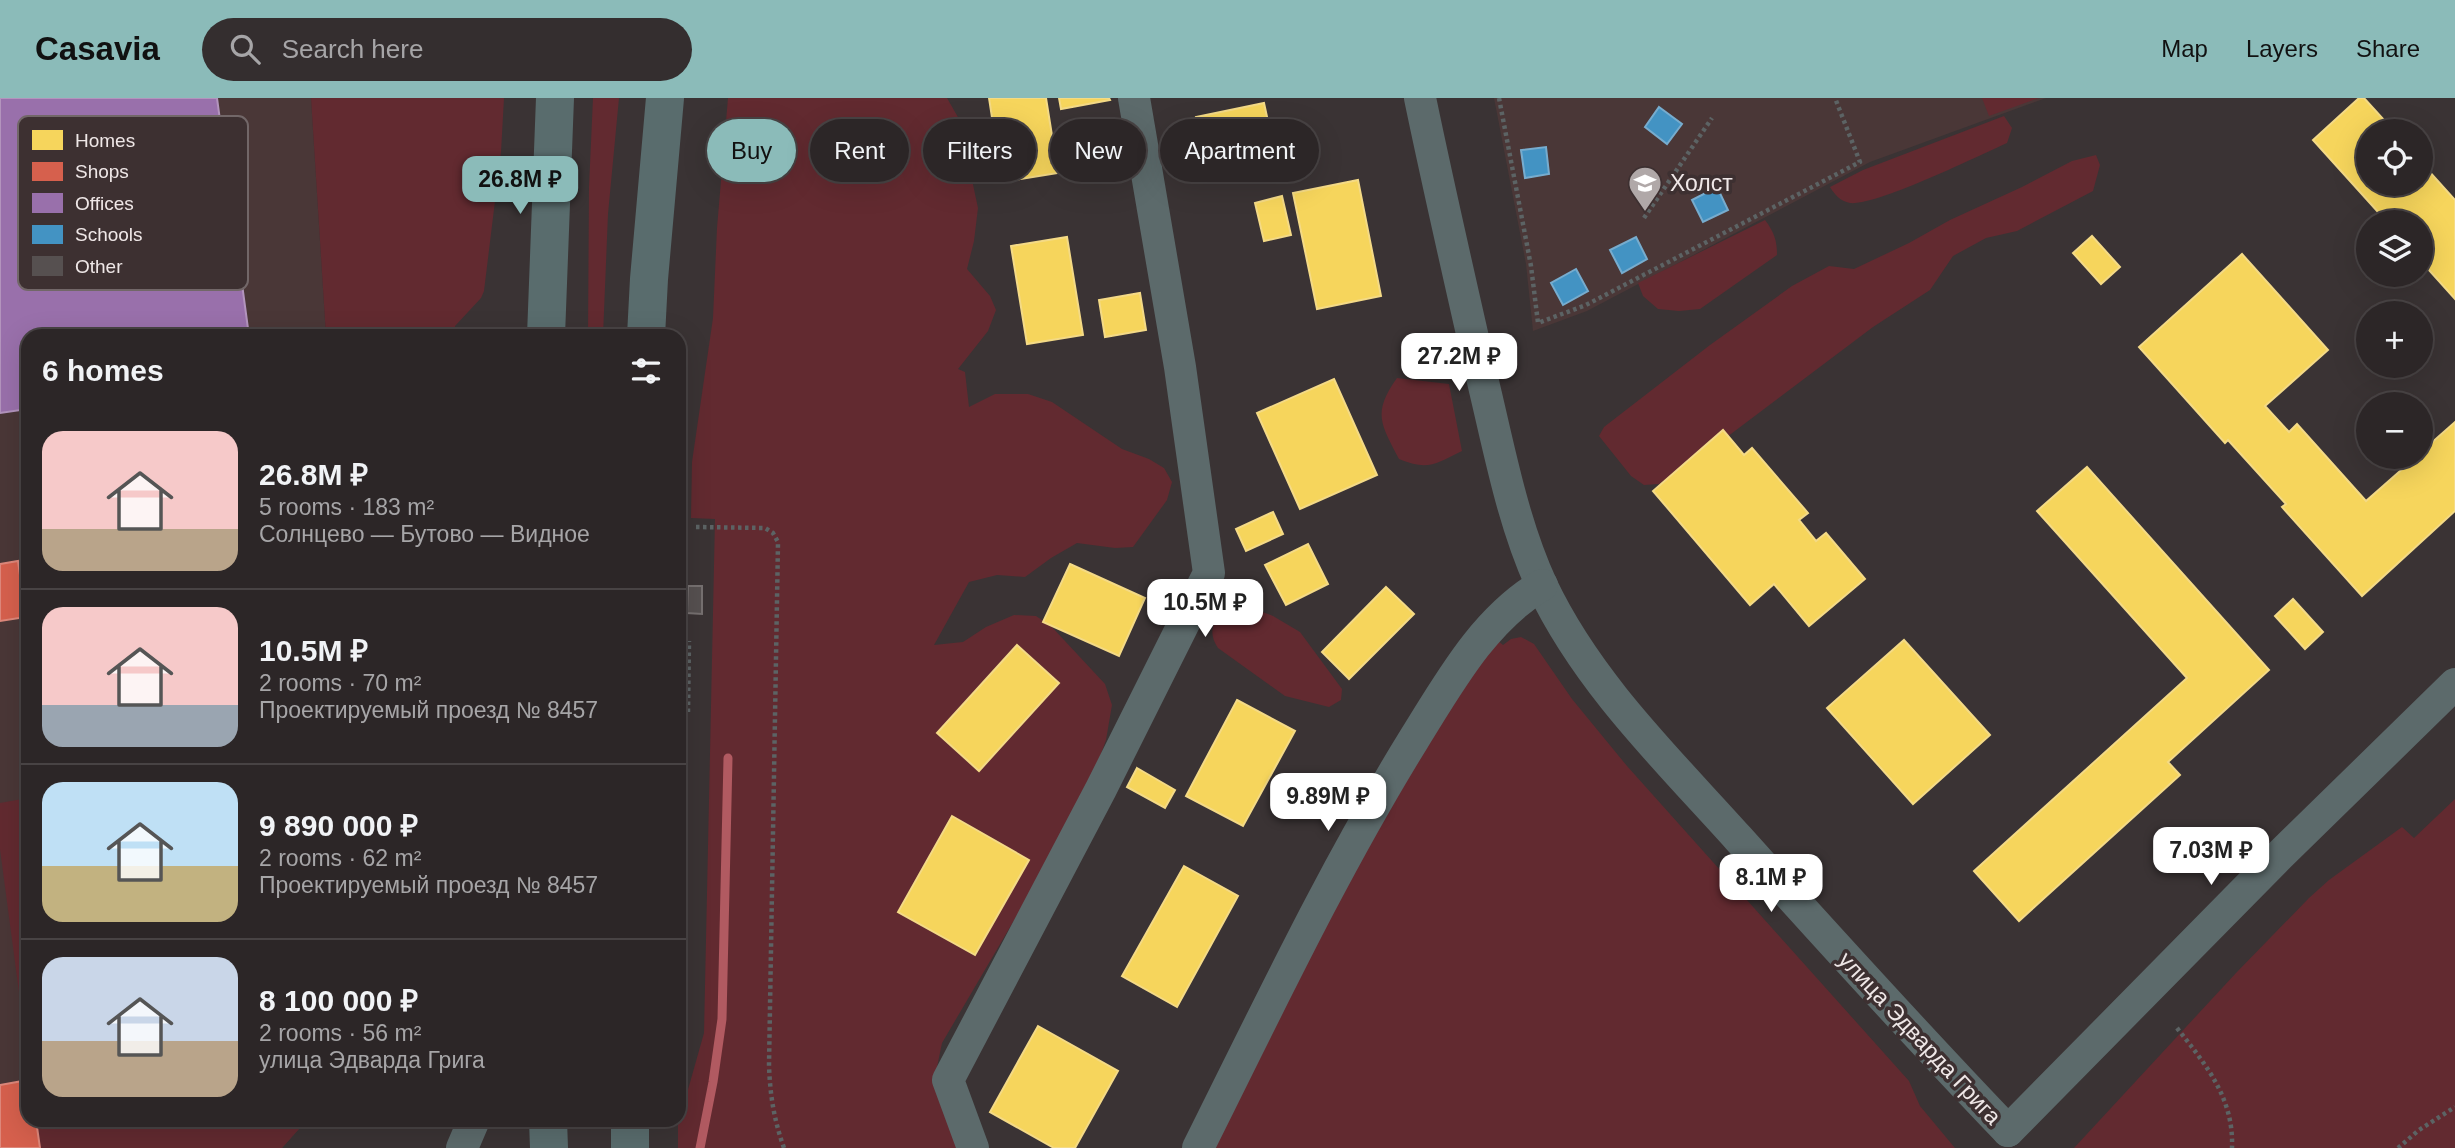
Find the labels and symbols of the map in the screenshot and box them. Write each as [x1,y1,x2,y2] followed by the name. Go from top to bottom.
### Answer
[18,116,248,290] legend
[75,130,135,151] text: Homes
[455,156,585,216] pin: 26.8M ₽
[75,161,129,182] text: Shops
[1626,164,1664,213] school or university icon: Холст
[1670,170,1733,196] place label: Холст
[75,193,134,214] text: Offices
[75,224,143,245] text: Schools
[75,256,123,277] text: Other
[1394,334,1524,393] pin: 27.2M ₽
[1140,580,1270,639] pin: 10.5M ₽
[1263,774,1393,833] pin: 9.89M ₽
[2146,828,2276,887] pin: 7.03M ₽
[1714,854,1828,914] pin: 8.1M ₽
[1833,947,2007,1130] street label: улица Эдварда Грига

